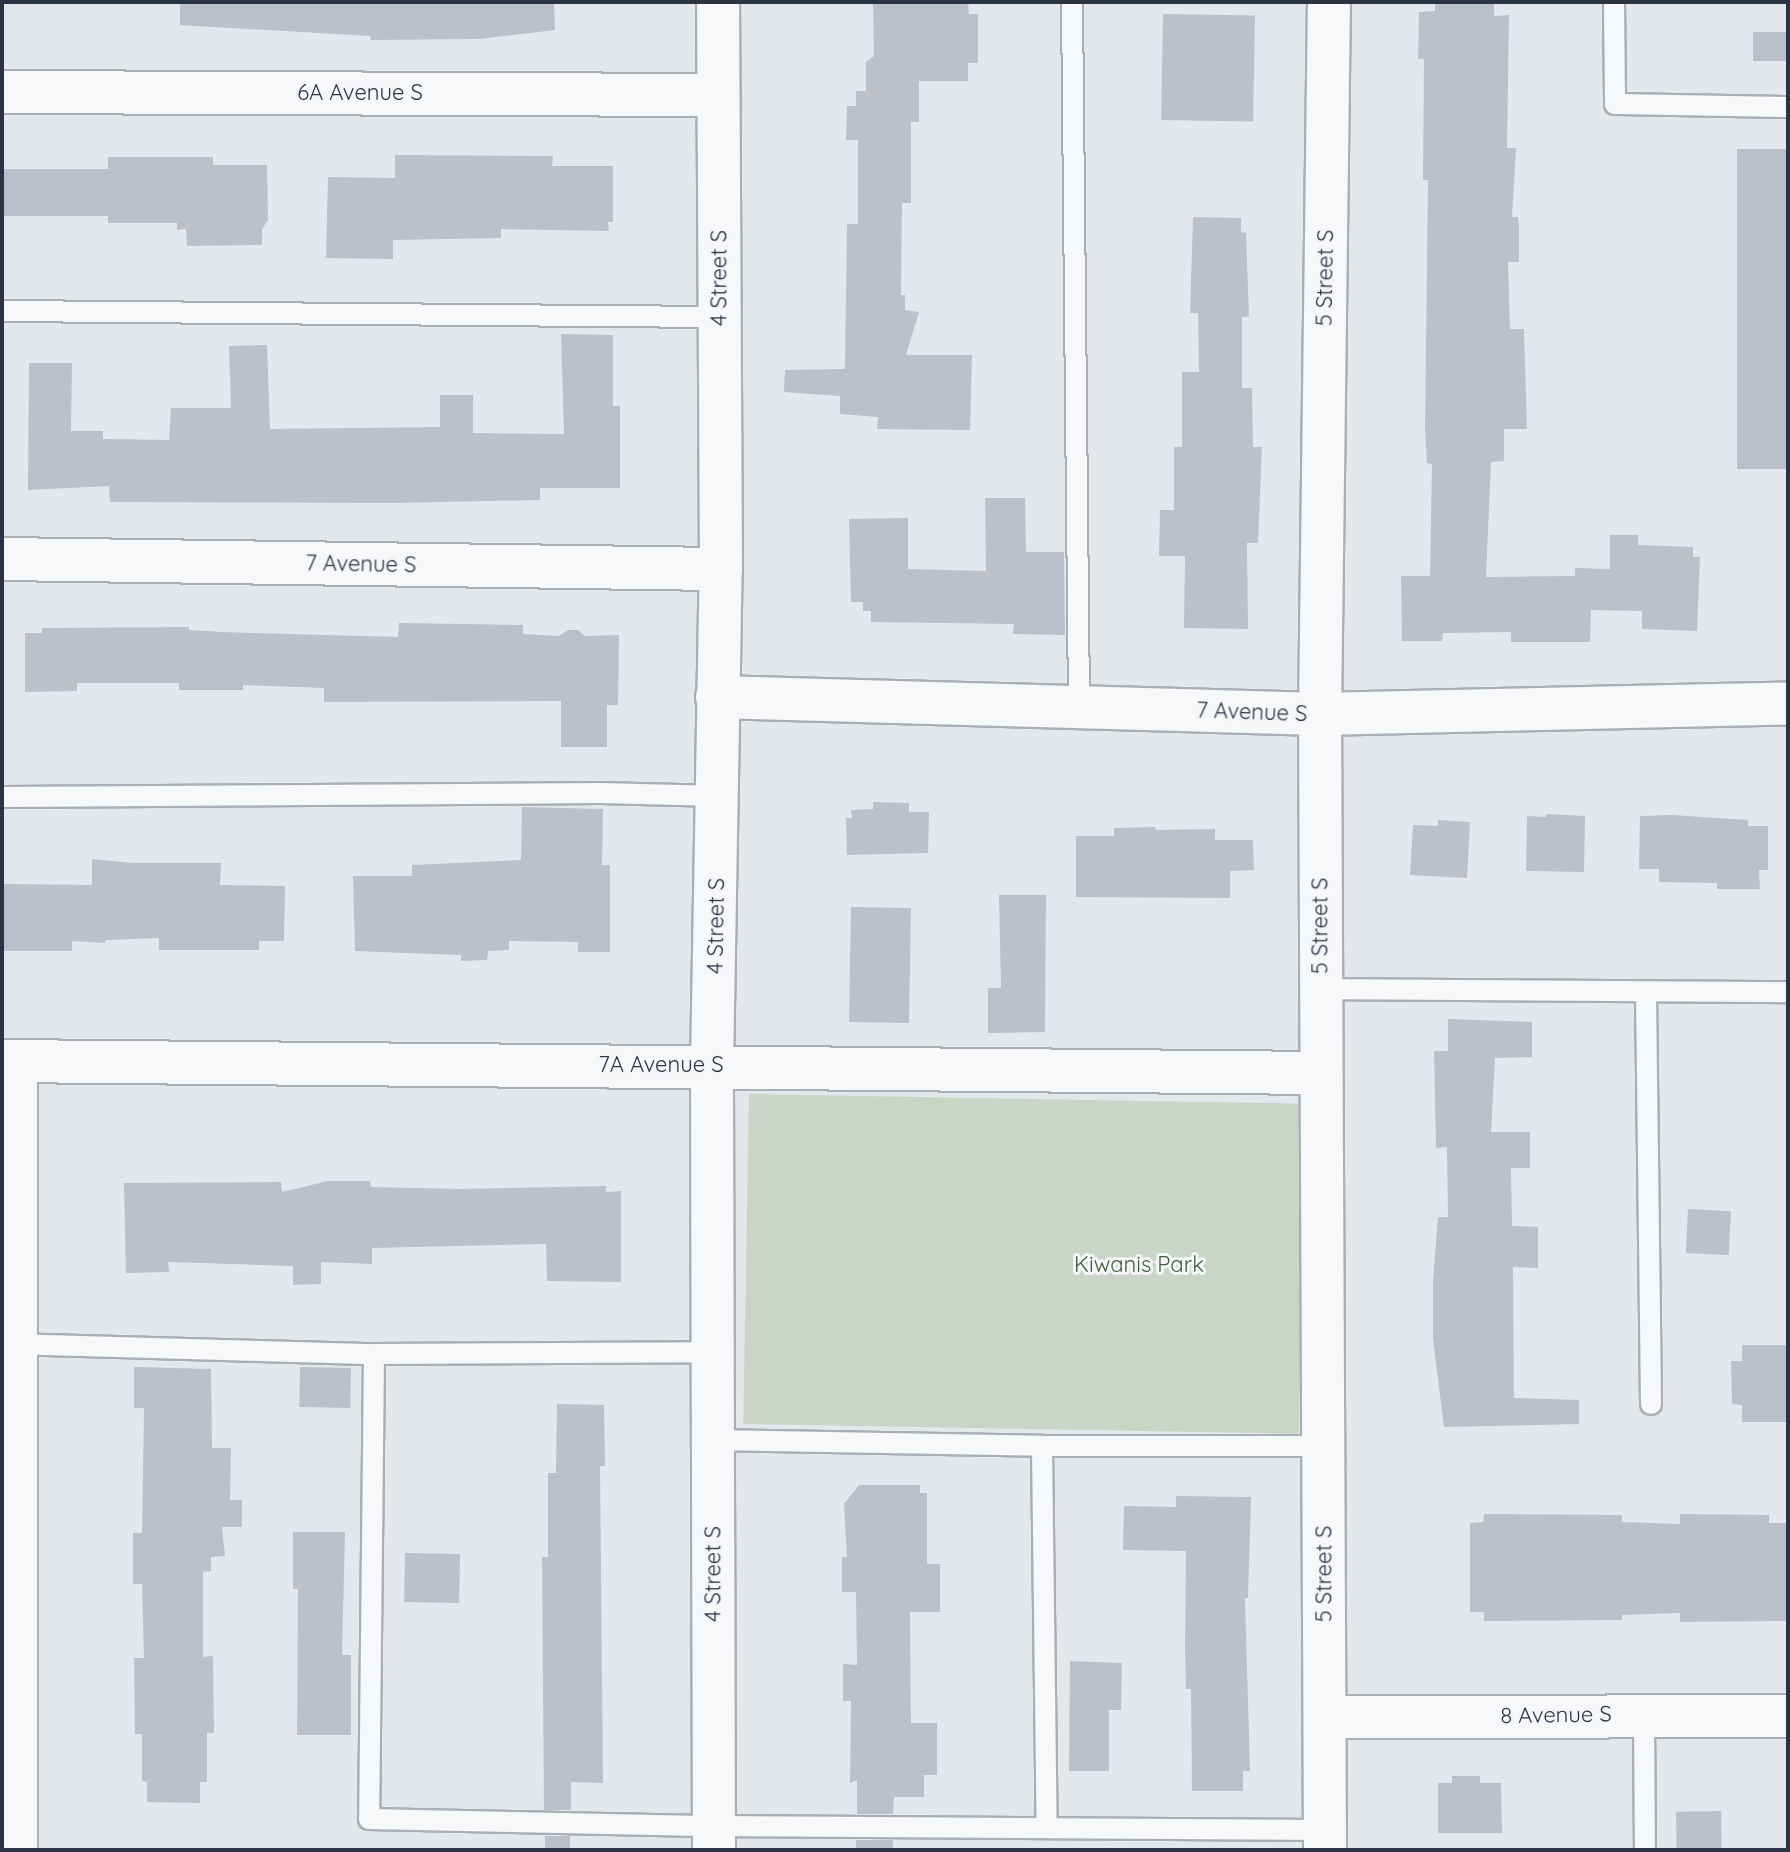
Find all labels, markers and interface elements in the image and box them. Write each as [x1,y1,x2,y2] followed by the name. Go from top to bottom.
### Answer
[297,80,423,106] street label: 6A Avenue S
[706,230,732,326] street label: 4 Street S
[1311,230,1339,326] street label: 5 Street S
[305,550,417,578] street label: 7 Avenue S
[1196,697,1308,727] street label: 7 Avenue S
[702,878,730,974] street label: 4 Street S
[1307,878,1333,974] street label: 5 Street S
[598,1052,724,1078] street label: 7A Avenue S
[1074,1252,1204,1278] park label: Kiwanis Park
[700,1526,726,1622] street label: 4 Street S
[1311,1526,1337,1622] street label: 5 Street S
[1500,1701,1612,1729] street label: 8 Avenue S

